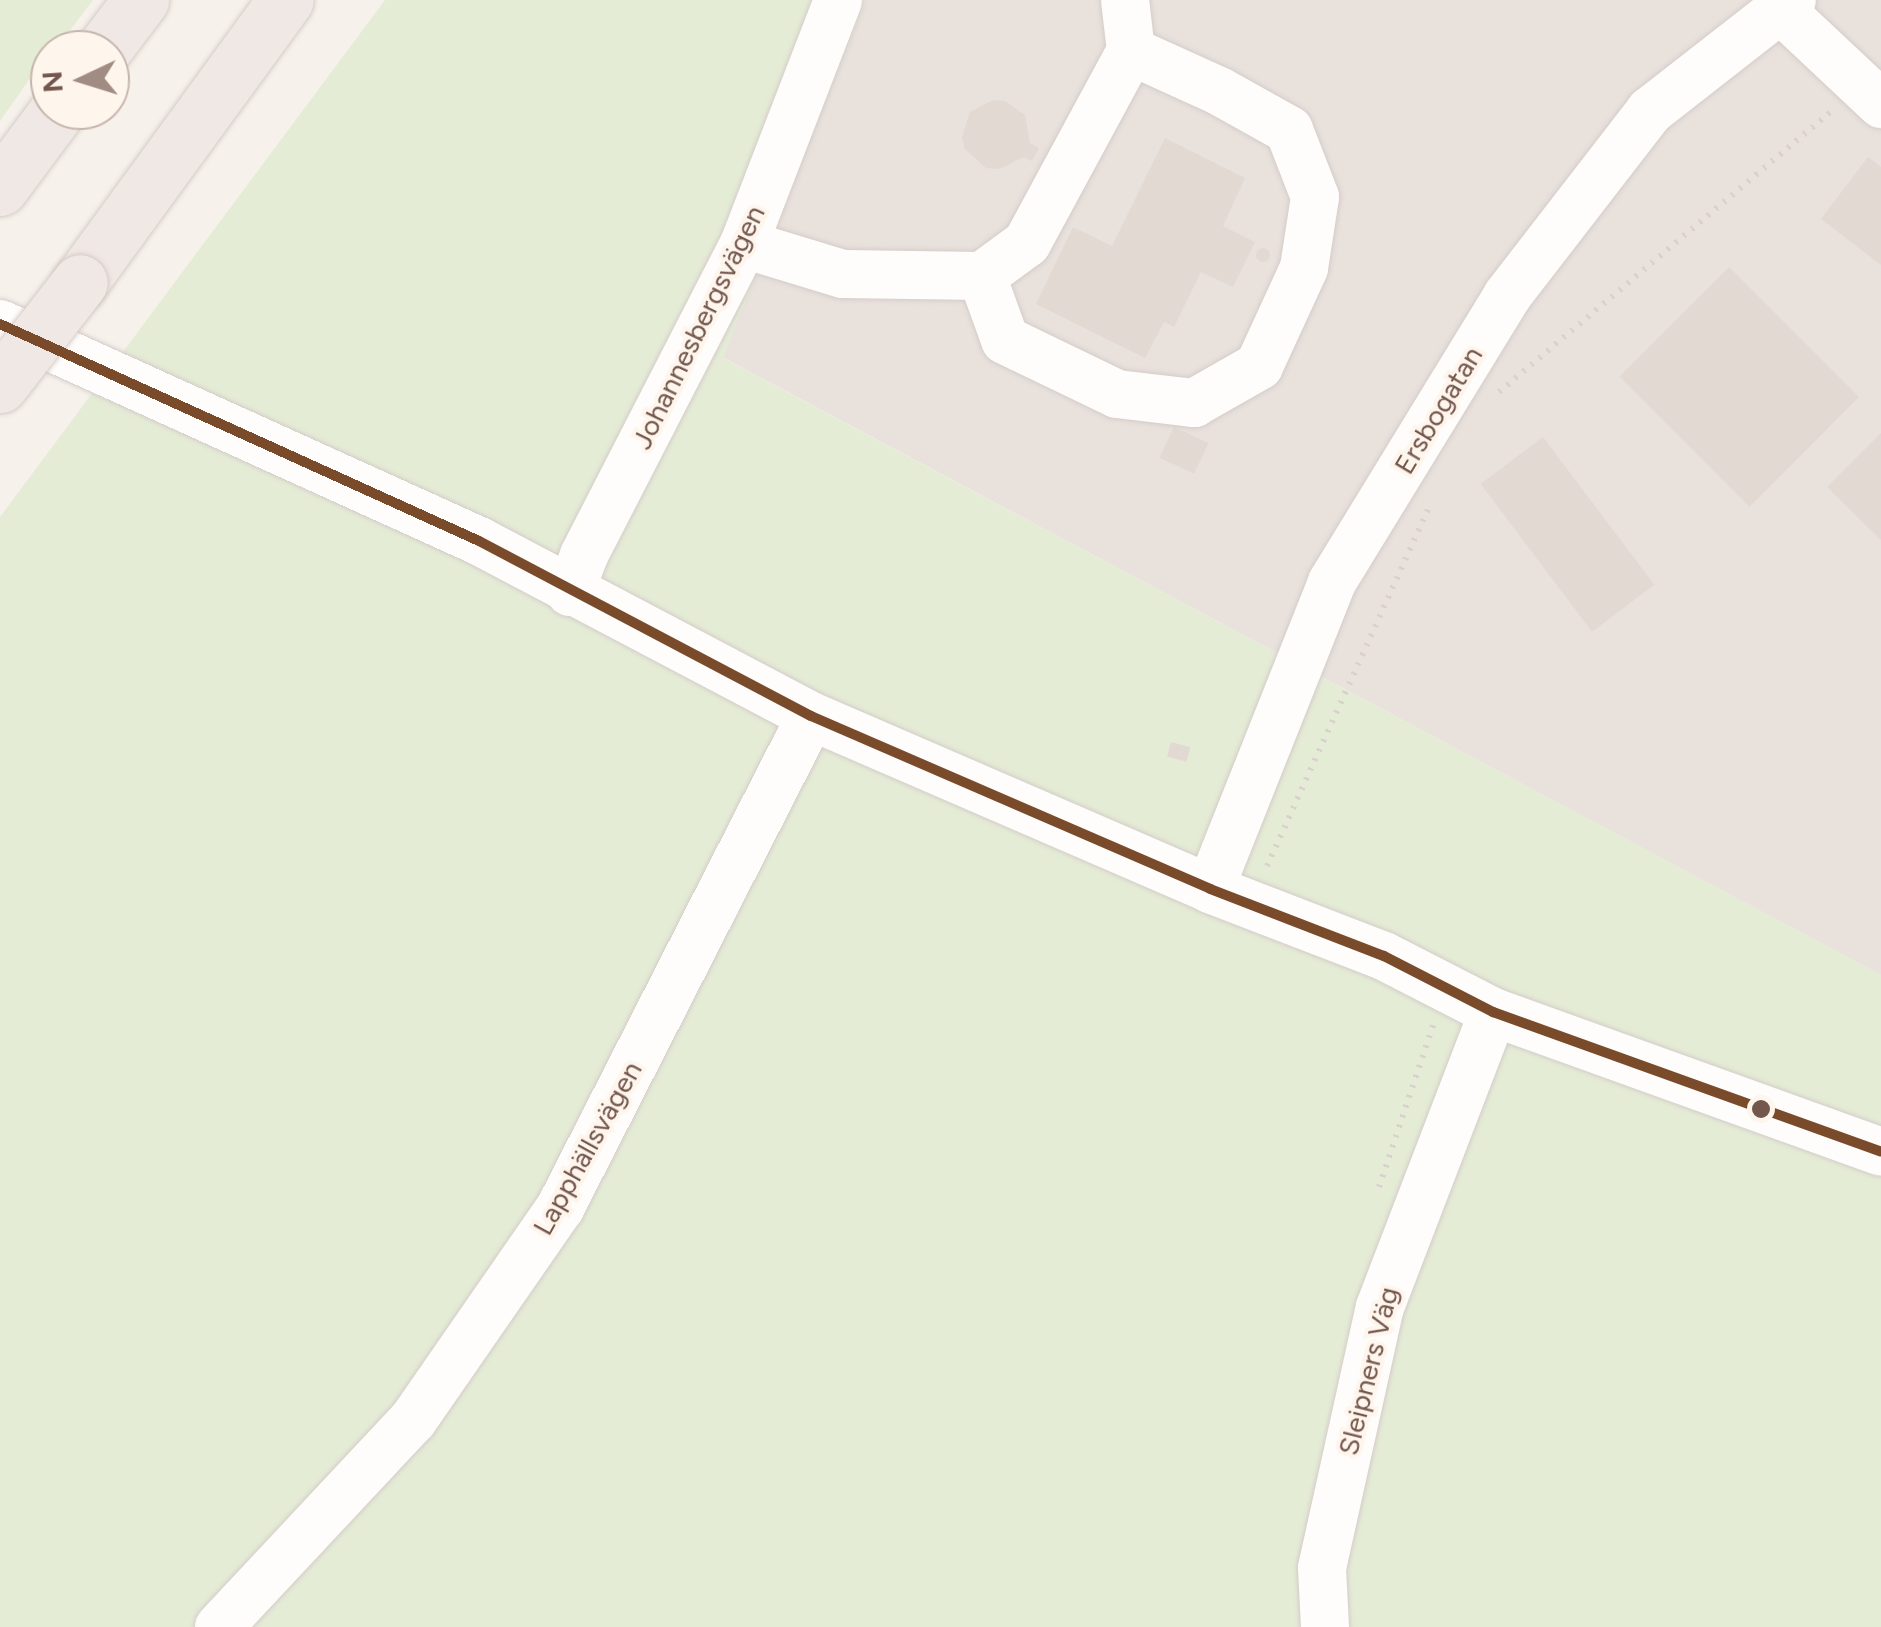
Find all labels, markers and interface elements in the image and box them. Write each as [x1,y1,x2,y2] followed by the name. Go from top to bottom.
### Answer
[30,30,130,130] north arrow
[34,70,70,94] text: N
[624,200,772,454] street label: Johannesbergsvägen
[1387,340,1489,480] street label: Ersbogatan
[525,1055,649,1241] street label: Lapphällsvägen
[1751,1099,1771,1119] unlabelled marker
[1331,1283,1405,1459] street label: Sleipners Väg

